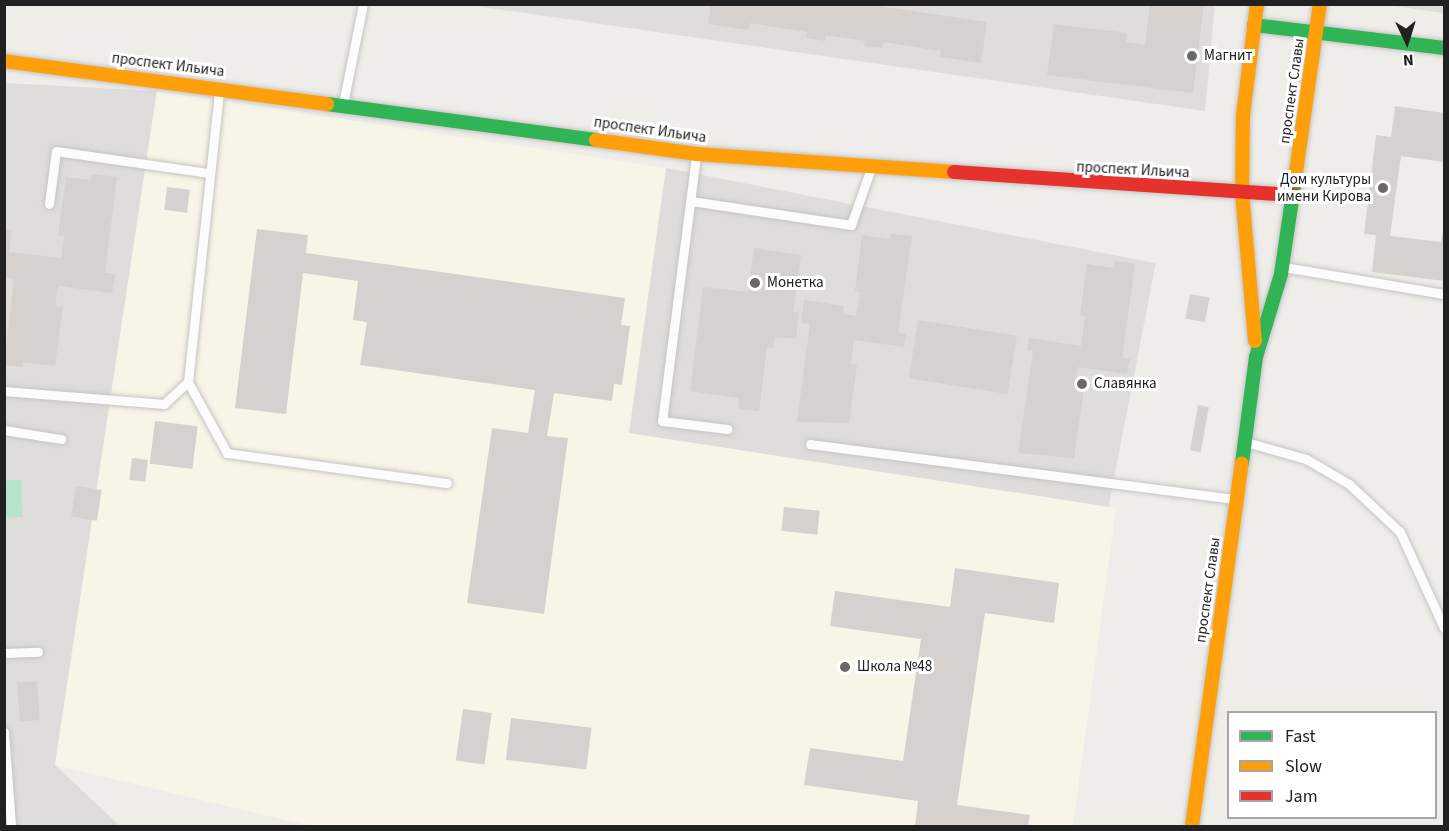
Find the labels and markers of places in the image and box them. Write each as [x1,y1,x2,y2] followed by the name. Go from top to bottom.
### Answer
[1204,47,1252,65] place label: Магнит
[1185,49,1199,63] marker: Магнит
[1277,170,1371,205] place label: Дом культуры имени Кирова
[1376,181,1390,195] marker: Дом культуры имени Кирова
[767,274,823,292] place label: Монетка
[748,276,762,290] marker: Монетка
[1094,375,1157,393] place label: Славянка
[1075,377,1089,391] marker: Славянка
[857,658,932,676] place label: Школа №48
[838,660,852,674] marker: Школа №48

